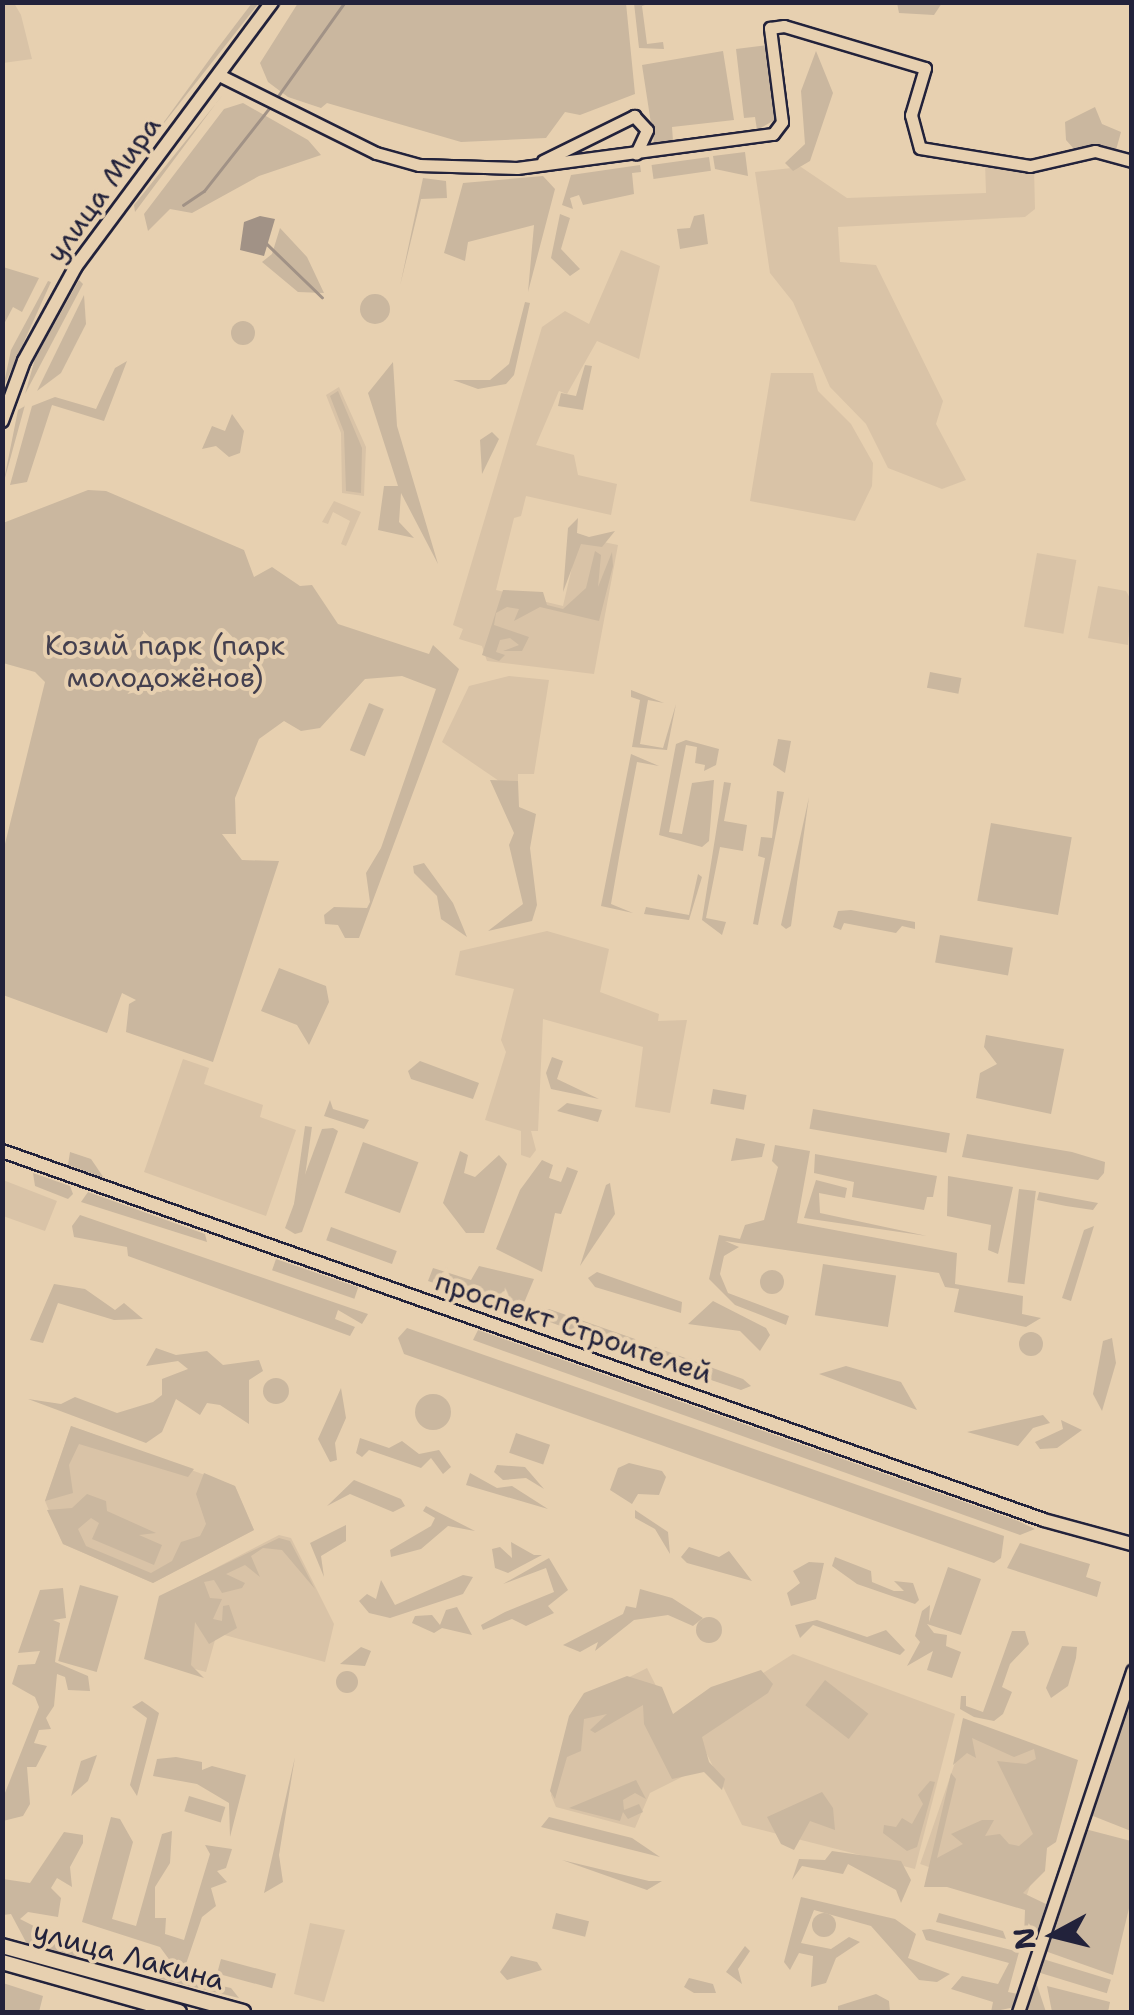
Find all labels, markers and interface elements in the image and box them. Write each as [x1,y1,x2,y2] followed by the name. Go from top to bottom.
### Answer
[39,109,167,269] street label: улица Мира
[45,628,285,694] park label: Козий парк (парк молодожёнов)
[431,1264,717,1390] street label: проспект Строителей
[1004,1885,1104,1985] north arrow
[30,1913,228,1997] street label: улица Лакина
[1004,1925,1044,1952] text: N

